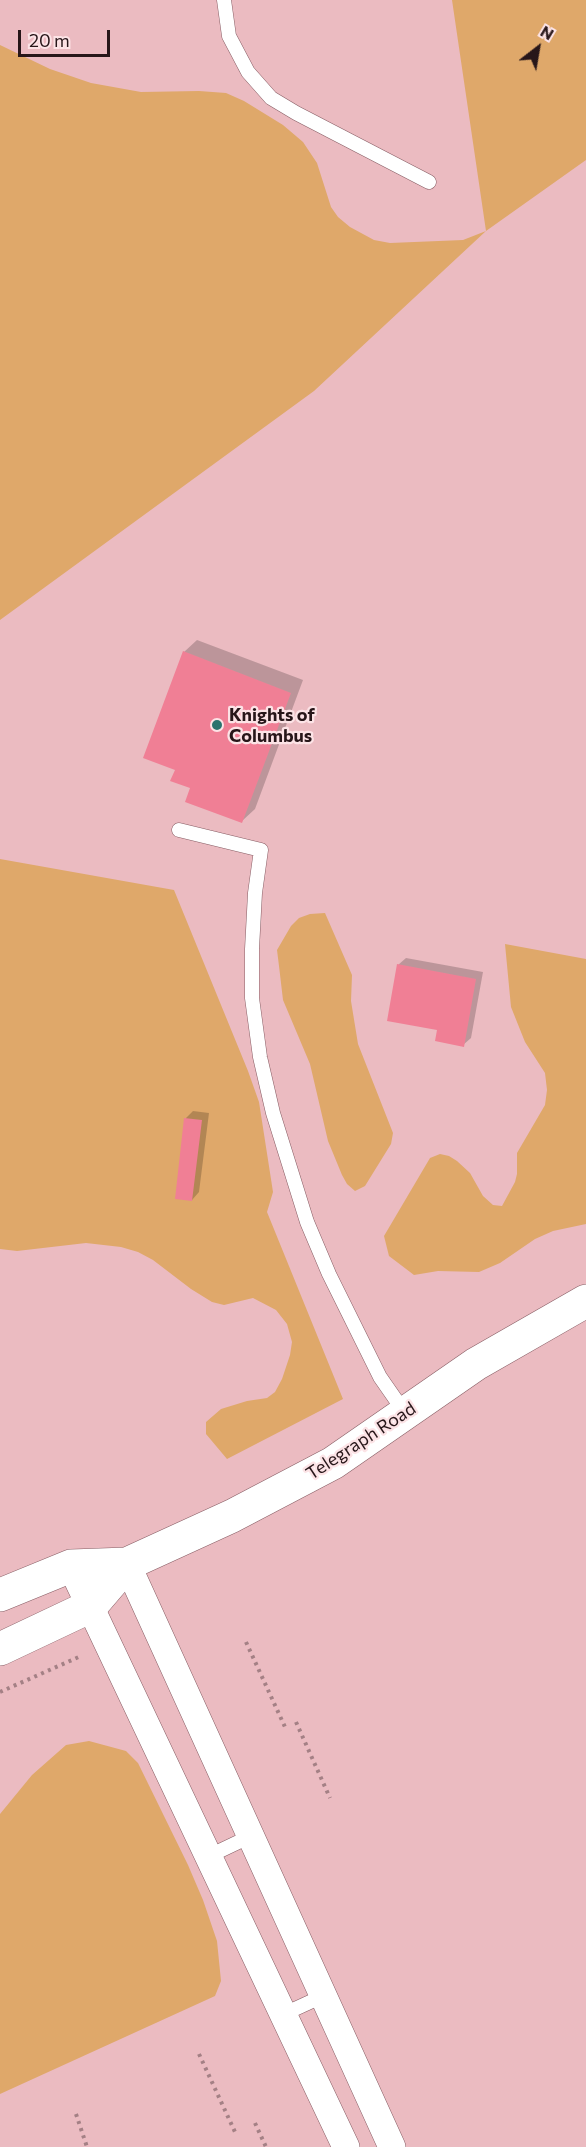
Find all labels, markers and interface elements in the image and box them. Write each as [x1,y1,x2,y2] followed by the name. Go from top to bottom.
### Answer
[21,18,112,56] scale bar
[508,18,568,78] north arrow
[537,21,558,43] text: N
[29,29,70,51] text: 20 m
[229,704,315,746] place label: Knights of Columbus
[210,718,224,732] marker: Knights of Columbus
[302,1398,420,1484] street label: Telegraph Road

